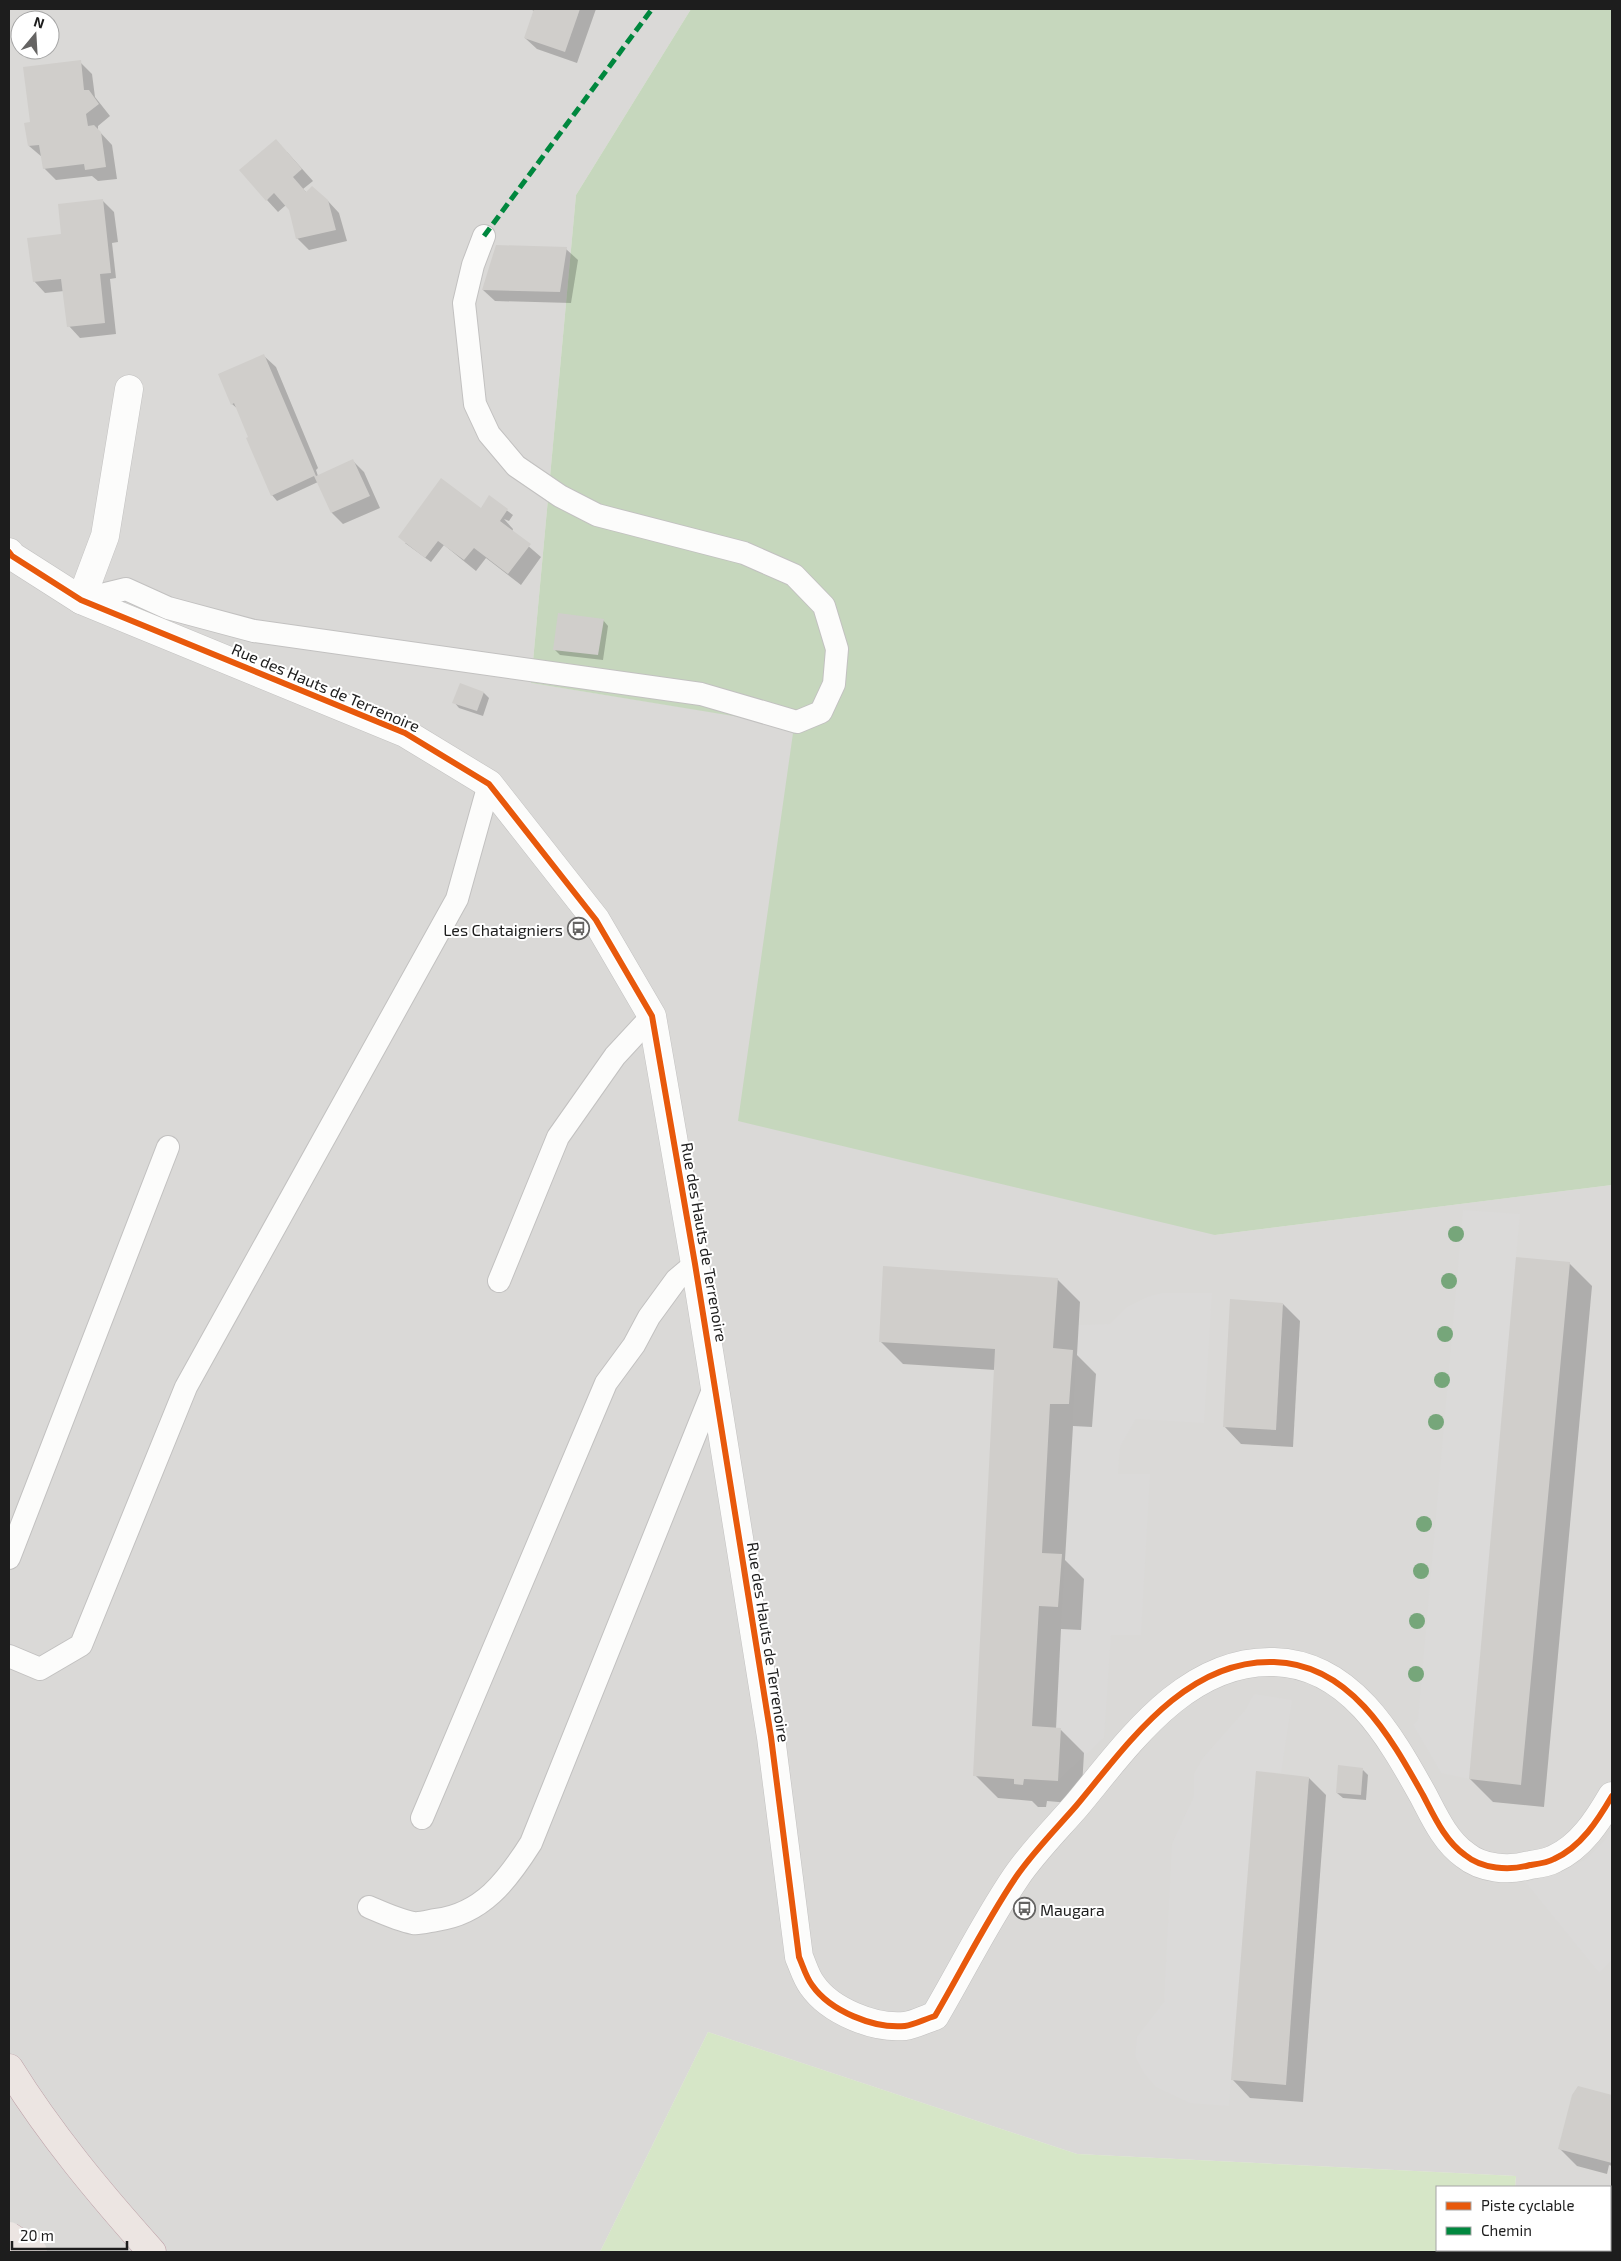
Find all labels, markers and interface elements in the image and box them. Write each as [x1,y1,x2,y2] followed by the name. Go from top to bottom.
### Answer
[10,10,60,60] north arrow
[32,13,47,32] text: N
[229,639,423,735] street label: Rue des Hauts de Terrenoire
[567,917,591,941] bus stop icon: Les Chataigniers
[443,920,563,939] place label: Les Chataigniers
[678,1141,732,1343] street label: Rue des Hauts de Terrenoire
[744,1541,794,1743] street label: Rue des Hauts de Terrenoire
[1012,1897,1036,1921] bus stop icon: Maugara
[1040,1900,1105,1919] place label: Maugara
[1436,2186,1611,2251] legend
[1481,2196,1575,2214] text: Piste cyclable
[12,2218,128,2250] scale bar
[1481,2221,1532,2239] text: Chemin
[20,2226,54,2244] text: 20 m

